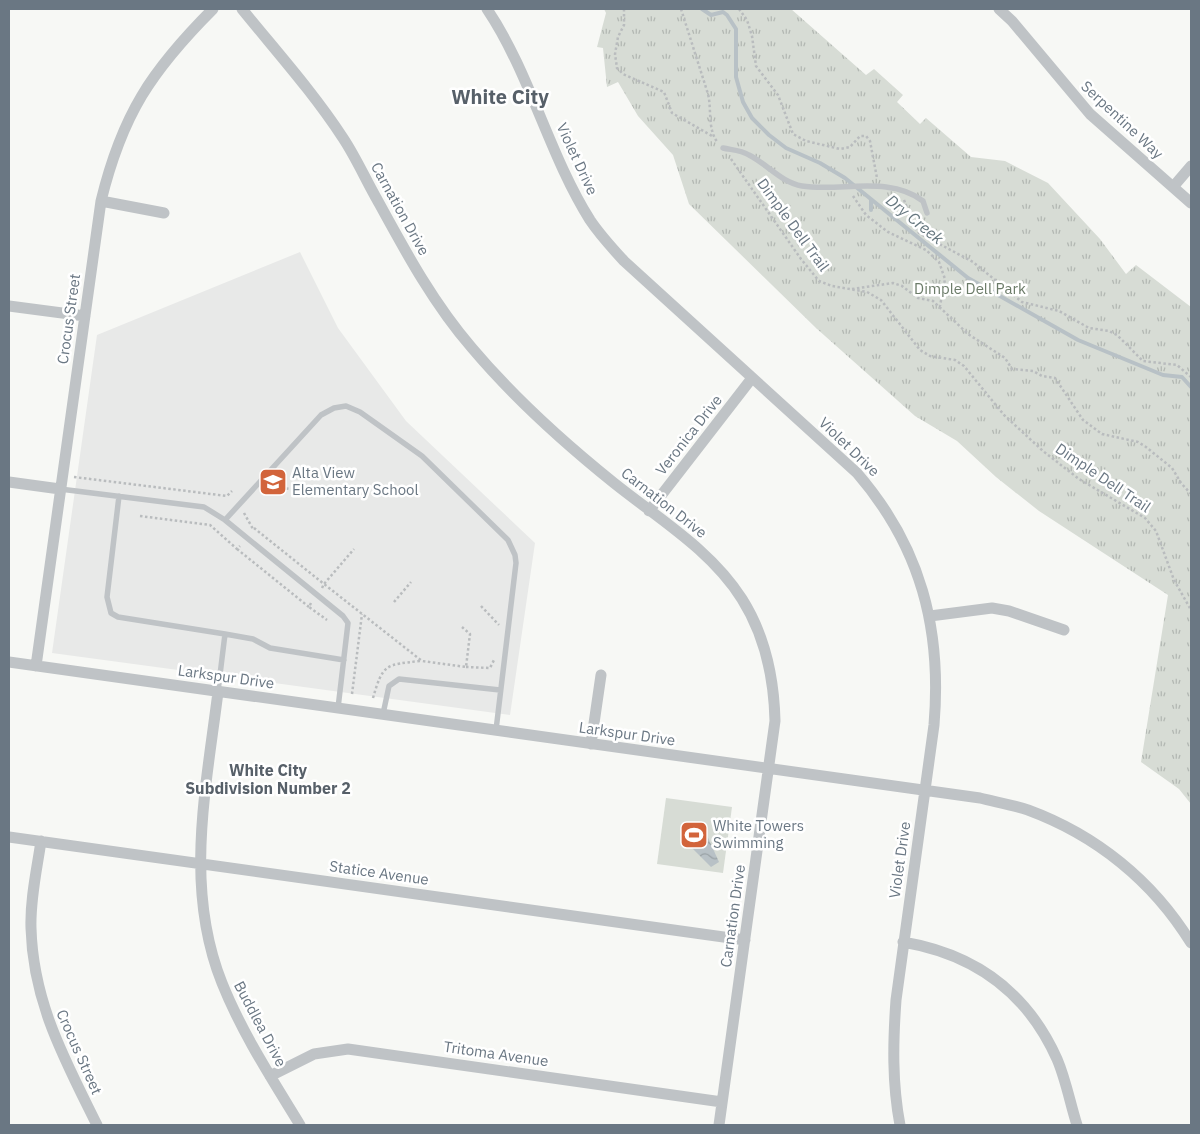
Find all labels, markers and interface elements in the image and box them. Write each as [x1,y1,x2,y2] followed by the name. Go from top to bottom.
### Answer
[1077,77,1168,163] street label: Serpentine Way
[451,83,549,110] district label: White City
[553,120,602,198] street label: Violet Drive
[367,159,434,259] street label: Carnation Drive
[753,174,834,275] street label: Dimple Dell Trail
[882,190,948,249] water label: Dry Creek
[53,272,84,365] street label: Crocus Street
[914,279,1026,298] park label: Dimple Dell Park
[651,391,726,479] street label: Veronica Drive
[815,413,884,480] street label: Violet Drive
[1052,439,1154,516] street label: Dimple Dell Trail
[292,463,419,499] place label: Alta View Elementary School
[618,463,711,542] street label: Carnation Drive
[258,467,288,497] school or university icon: Alta View Elementary School
[177,660,275,693] street label: Larkspur Drive
[578,717,676,750] street label: Larkspur Drive
[185,760,351,798] district label: White City Subdivision Number 2
[713,816,804,852] place label: White Towers Swimming
[679,820,709,850] sports icon: White Towers Swimming
[885,820,914,899] street label: Violet Drive
[328,856,430,889] street label: Statice Avenue
[716,863,749,969] street label: Carnation Drive
[230,978,291,1070] street label: Buddlea Drive
[52,1006,107,1097] street label: Crocus Street
[443,1037,550,1070] street label: Tritoma Avenue

